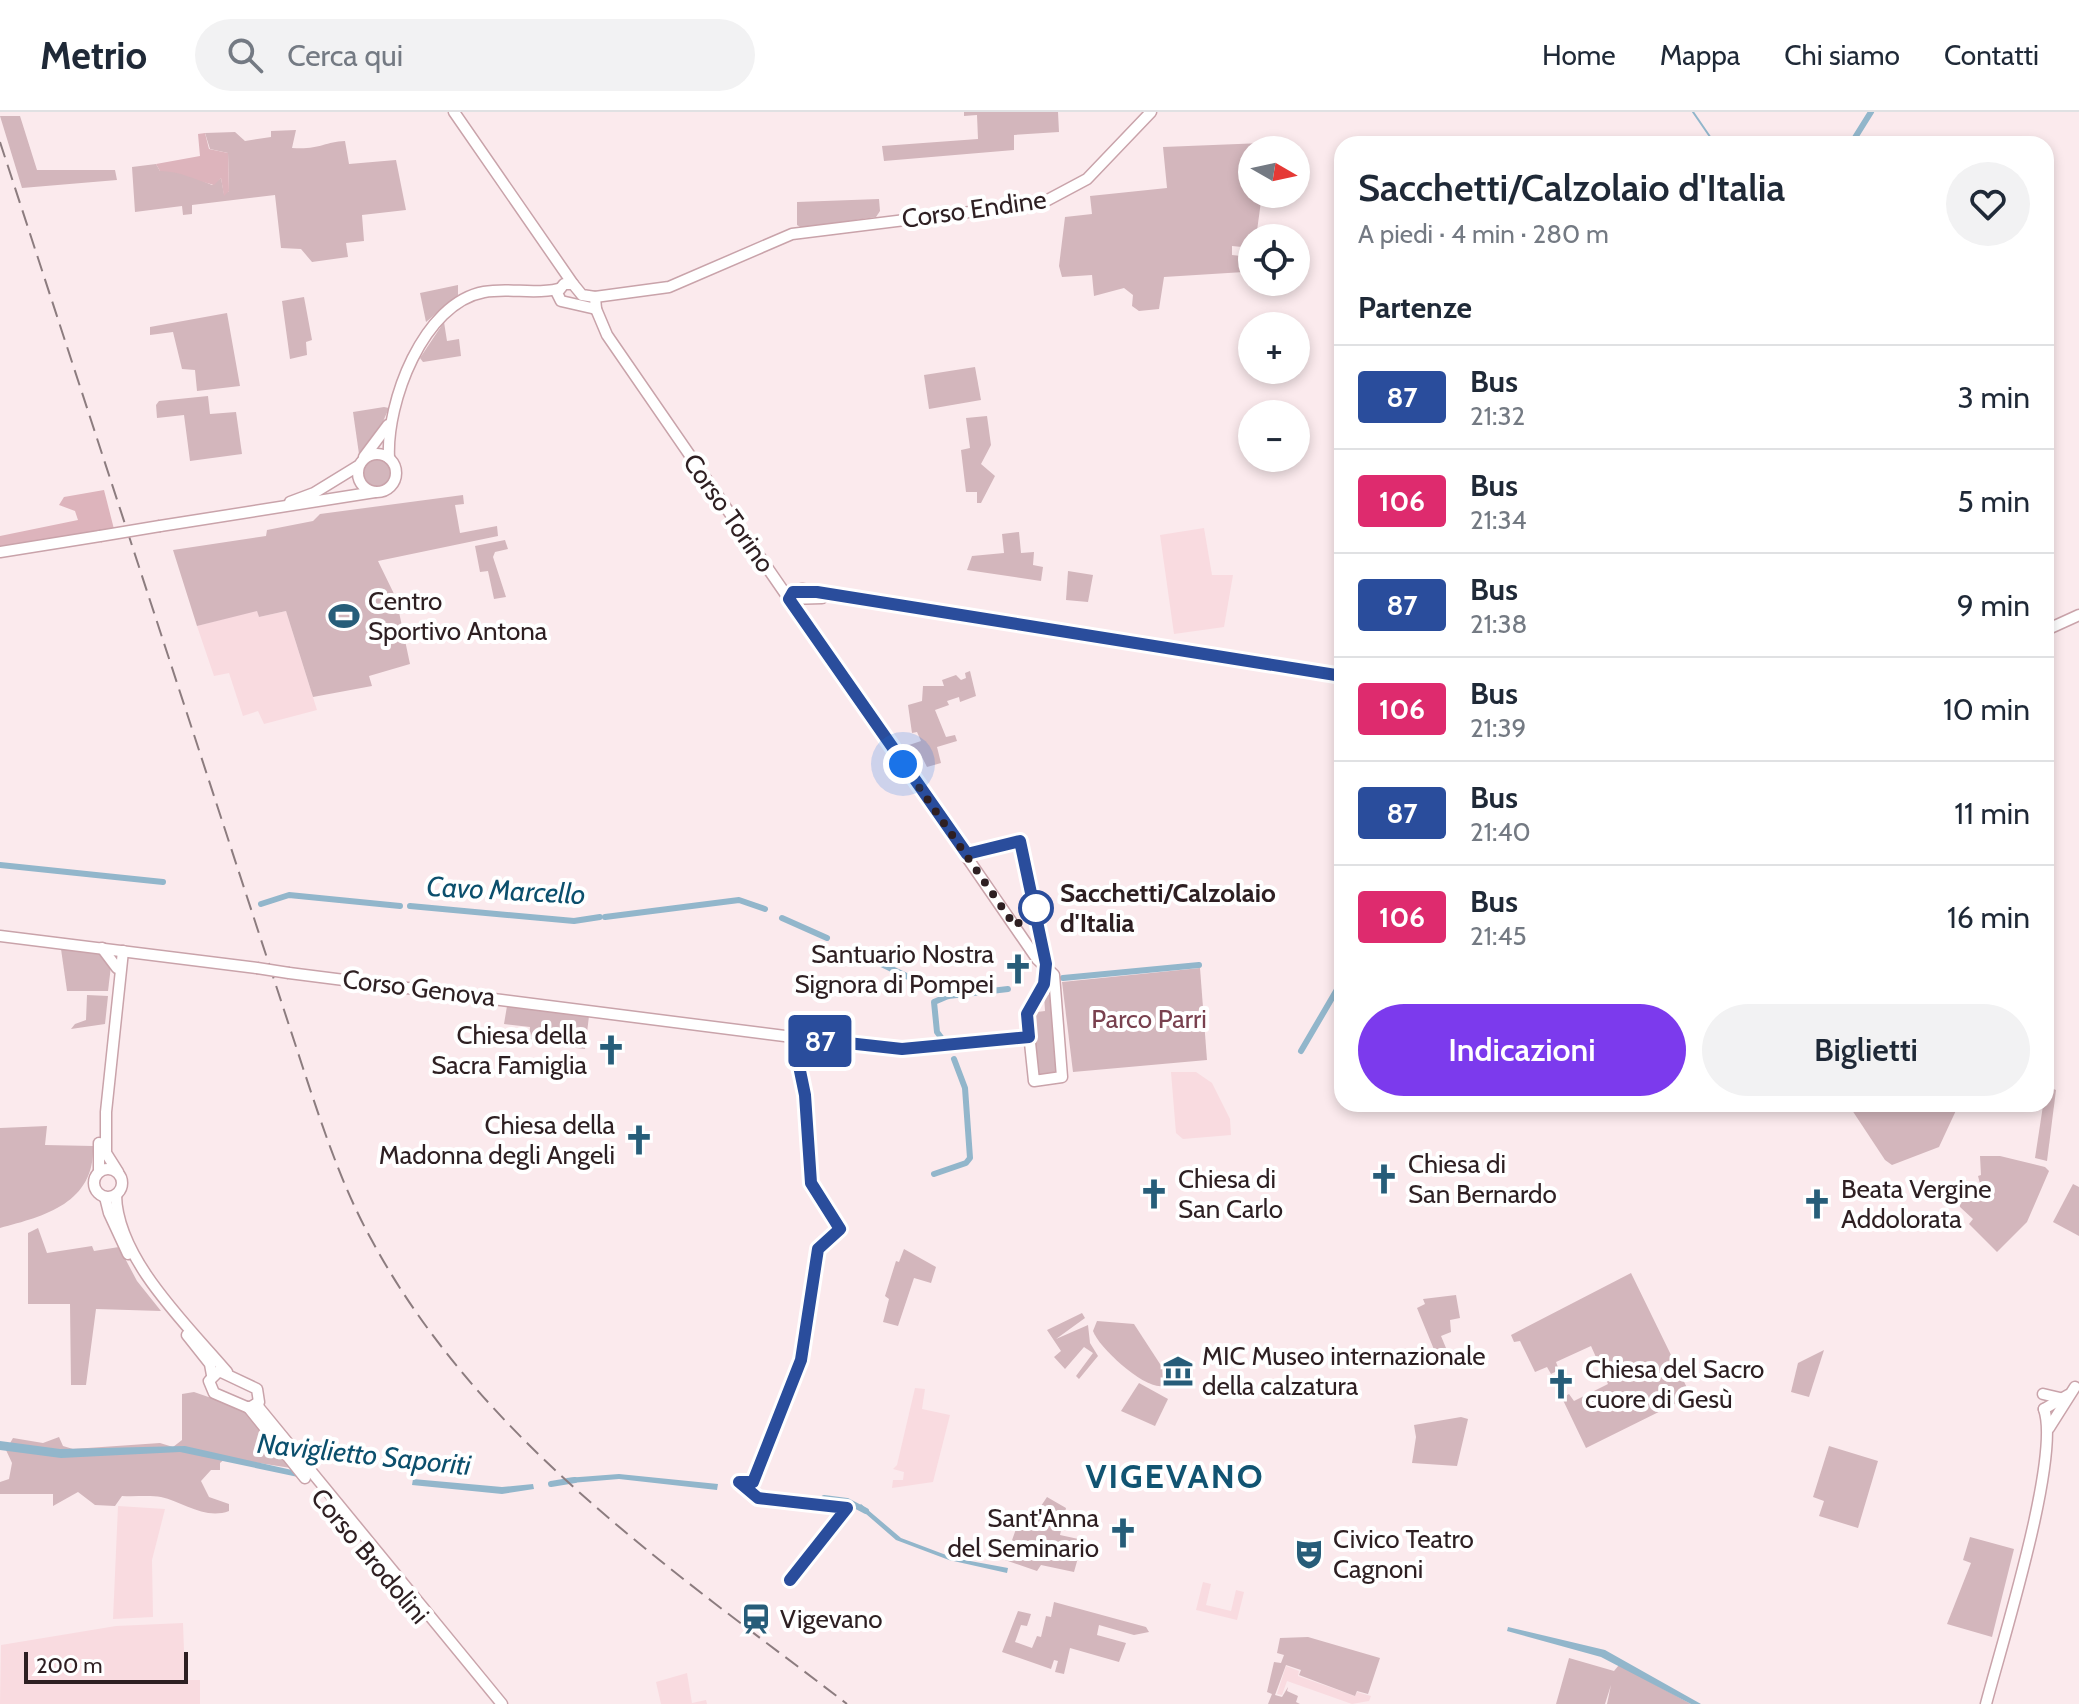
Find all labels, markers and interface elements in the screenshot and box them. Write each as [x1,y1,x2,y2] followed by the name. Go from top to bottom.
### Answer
[195,19,755,91] search box
[40,32,147,79] text: Metrio
[223,33,267,77] icon: search
[287,37,403,74] text: Cerca qui
[1542,38,1616,72] text: Home
[1660,38,1740,72] text: Mappa
[1784,38,1900,72] text: Chi siamo
[1944,38,2039,72] text: Contatti
[1238,136,1310,208] north arrow
[1238,136,1310,472] map controls
[1946,162,2030,246] button: heart
[1358,164,1785,211] text: Sacchetti/Calzolaio d'Italia
[900,183,1048,235] street label: Corso Endine
[1358,218,1609,250] text: A piedi · 4 min · 280 m
[1238,224,1310,296] button: locate
[1358,289,1472,326] text: Partenze
[1238,312,1310,384] button: +
[1470,363,1518,400] text: Bus
[1958,379,2030,416] text: 3 min
[1386,380,1418,414] text: 87
[1238,400,1310,472] button: −
[1470,400,1525,432] text: 21:32
[676,447,782,579] street label: Corso Torino
[1470,467,1518,504] text: Bus
[1958,483,2030,520] text: 5 min
[1379,484,1425,518] text: 106
[1470,504,1527,536] text: 21:34
[1470,571,1518,608] text: Bus
[368,585,548,647] place label: Centro Sportivo Antona
[1957,587,2030,624] text: 9 min
[1386,588,1418,622] text: 87
[327,599,361,633] sports icon: Centro Sportivo Antona
[1470,608,1527,640] text: 21:38
[1470,675,1518,712] text: Bus
[1943,691,2030,728] text: 10 min
[1379,692,1425,726] text: 106
[1470,712,1526,744] text: 21:39
[883,744,923,784] your location
[1470,779,1518,816] text: Bus
[1954,795,2030,832] text: 11 min
[1386,796,1418,830] text: 87
[1470,816,1531,848] text: 21:40
[426,869,586,911] water label: Cavo Marcello
[1060,877,1276,939] place label: Sacchetti/Calzolaio d'Italia
[1470,883,1518,920] text: Bus
[1019,891,1053,925] marker: Sacchetti/Calzolaio d'Italia
[1947,899,2030,936] text: 16 min
[1379,900,1425,934] text: 106
[1470,920,1527,952] text: 21:45
[795,938,995,1000] place label: Santuario Nostra Signora di Pompei
[1001,952,1035,986] church icon: Santuario Nostra Signora di Pompei
[341,963,498,1013] street label: Corso Genova
[1091,1003,1207,1035] park label: Parco Parri
[1358,1004,1686,1096] button: Indicazioni
[1702,1004,2030,1096] button: Biglietti
[784,1015,856,1067] line badge: 87
[431,1019,588,1081] place label: Chiesa della Sacra Famiglia
[804,1024,836,1058] text: 87
[594,1033,628,1067] church icon: Chiesa della Sacra Famiglia
[379,1109,616,1171] place label: Chiesa della Madonna degli Angeli
[622,1123,656,1157] church icon: Chiesa della Madonna degli Angeli
[1408,1148,1557,1210] place label: Chiesa di San Bernardo
[1367,1162,1401,1196] church icon: Chiesa di San Bernardo
[1178,1163,1283,1225] place label: Chiesa di San Carlo
[1841,1173,1992,1235] place label: Beata Vergine Addolorata
[1137,1177,1171,1211] church icon: Chiesa di San Carlo
[1800,1187,1834,1221] church icon: Beata Vergine Addolorata
[1202,1340,1486,1402] place label: MIC Museo internazionale della calzatura
[1585,1353,1764,1415] place label: Chiesa del Sacro cuore di Gesù
[1161,1354,1195,1388] museum icon: MIC Museo internazionale della calzatura
[1544,1367,1578,1401] church icon: Chiesa del Sacro cuore di Gesù
[255,1426,474,1482] water label: Naviglietto Saporiti
[1085,1455,1265,1497] district label: VIGEVANO
[304,1482,436,1630] street label: Corso Brodolini
[947,1502,1100,1564] place label: Sant'Anna del Seminario
[1106,1516,1140,1550] church icon: Sant'Anna del Seminario
[1333,1523,1474,1585] place label: Civico Teatro Cagnoni
[1292,1537,1326,1571] theatre icon: Civico Teatro Cagnoni
[739,1602,773,1636] station icon: Vigevano
[780,1603,883,1635] place label: Vigevano
[24,1648,188,1684] scale bar
[36,1652,102,1679] text: 200 m

